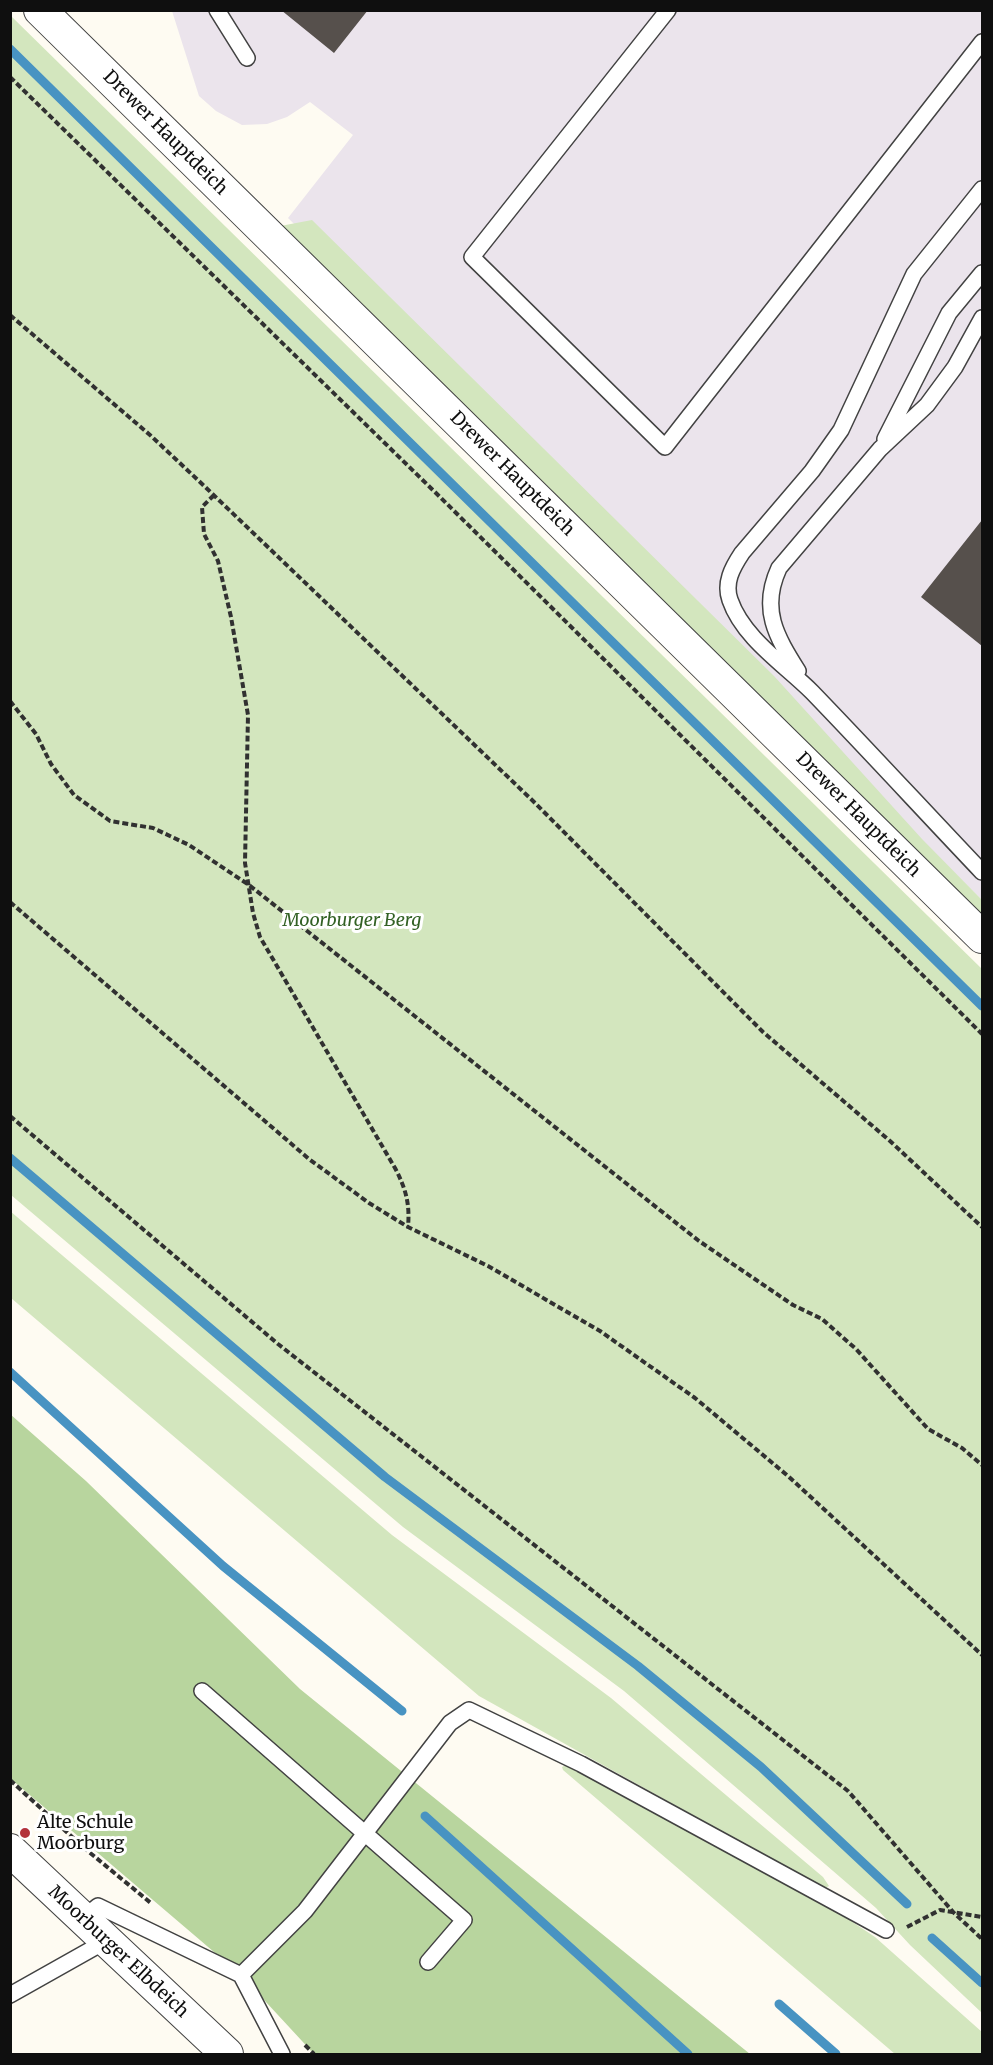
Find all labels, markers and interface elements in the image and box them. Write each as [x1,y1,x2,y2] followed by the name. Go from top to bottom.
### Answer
[98,66,232,200] street label: Drewer Hauptdeich
[445,407,579,541] street label: Drewer Hauptdeich
[791,748,925,882] street label: Drewer Hauptdeich
[283,910,421,932] park label: Moorburger Berg
[37,1812,133,1854] place label: Alte Schule Moorburg
[18,1826,32,1840] marker: Alte Schule Moorburg
[43,1881,193,2023] street label: Moorburger Elbdeich

